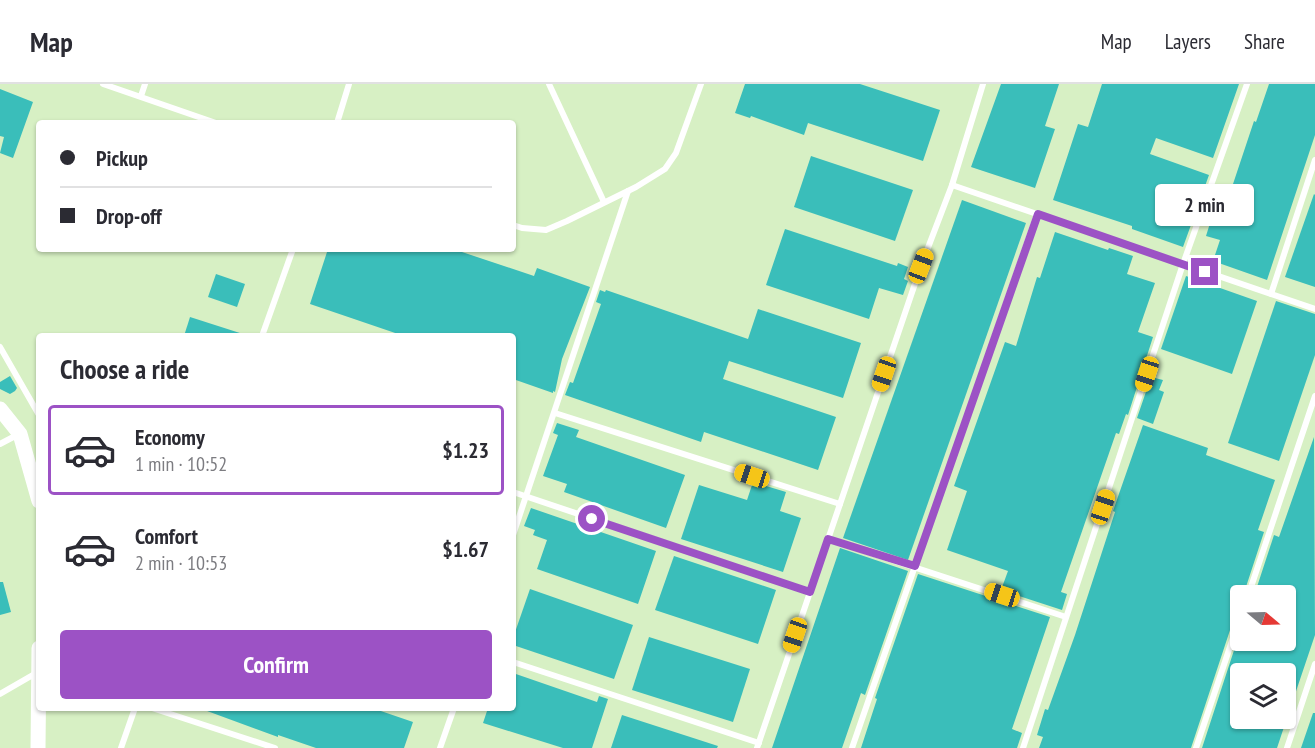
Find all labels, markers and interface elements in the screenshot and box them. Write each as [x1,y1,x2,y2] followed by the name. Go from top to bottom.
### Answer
[30,23,73,60] text: Map
[1101,28,1132,55] text: Map
[1165,28,1211,55] text: Layers
[1244,28,1285,55] text: Share
[96,144,148,172] text: Pickup
[1156,185,1254,227] callout: 2 min
[1184,192,1225,218] text: 2 min
[96,202,162,230] text: Drop-off
[906,246,936,286] car
[1191,258,1218,285] route end
[60,352,189,386] text: Choose a ride
[870,354,898,394] car
[1133,354,1161,394] car
[63,423,117,477] icon: car
[135,423,205,451] text: Economy
[442,436,489,464] text: $1.23
[135,451,227,477] text: 1 min · 10:52
[732,462,772,490] car
[1089,487,1117,527] car
[578,505,605,532] route start
[63,522,117,576] icon: car
[135,522,198,550] text: Comfort
[442,535,489,563] text: $1.67
[135,550,227,576] text: 2 min · 10:53
[982,581,1022,609] car
[1230,585,1296,651] north arrow
[1230,585,1296,729] map controls
[781,615,809,655] car
[60,630,492,699] button: Confirm
[1230,663,1296,729] button: layers

